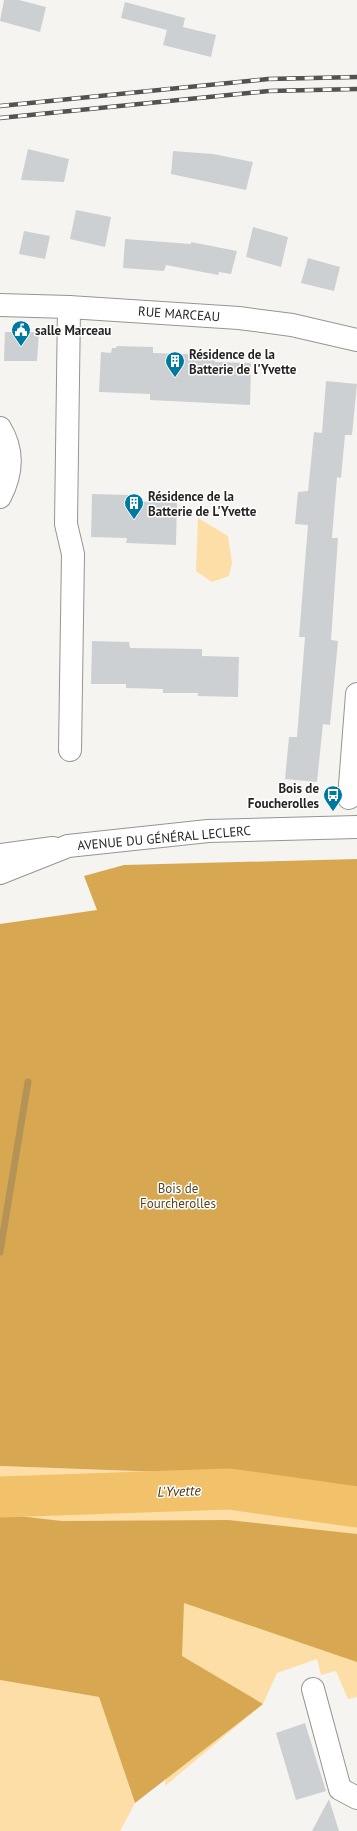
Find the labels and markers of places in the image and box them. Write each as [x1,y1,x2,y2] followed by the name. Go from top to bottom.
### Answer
[10,319,32,347] public building icon: salle Marceau
[35,322,111,339] place label: salle Marceau
[189,346,297,378] place label: Résidence de la Batterie de l'Yvette
[164,350,186,378] building icon: Résidence de la Batterie de l'Yvette
[148,488,257,520] place label: Résidence de la Batterie de L'Yvette
[123,492,145,520] building icon: Résidence de la Batterie de L'Yvette
[248,780,320,812] place label: Bois de Foucherolles
[322,784,344,812] bus stop icon: Bois de Foucherolles

